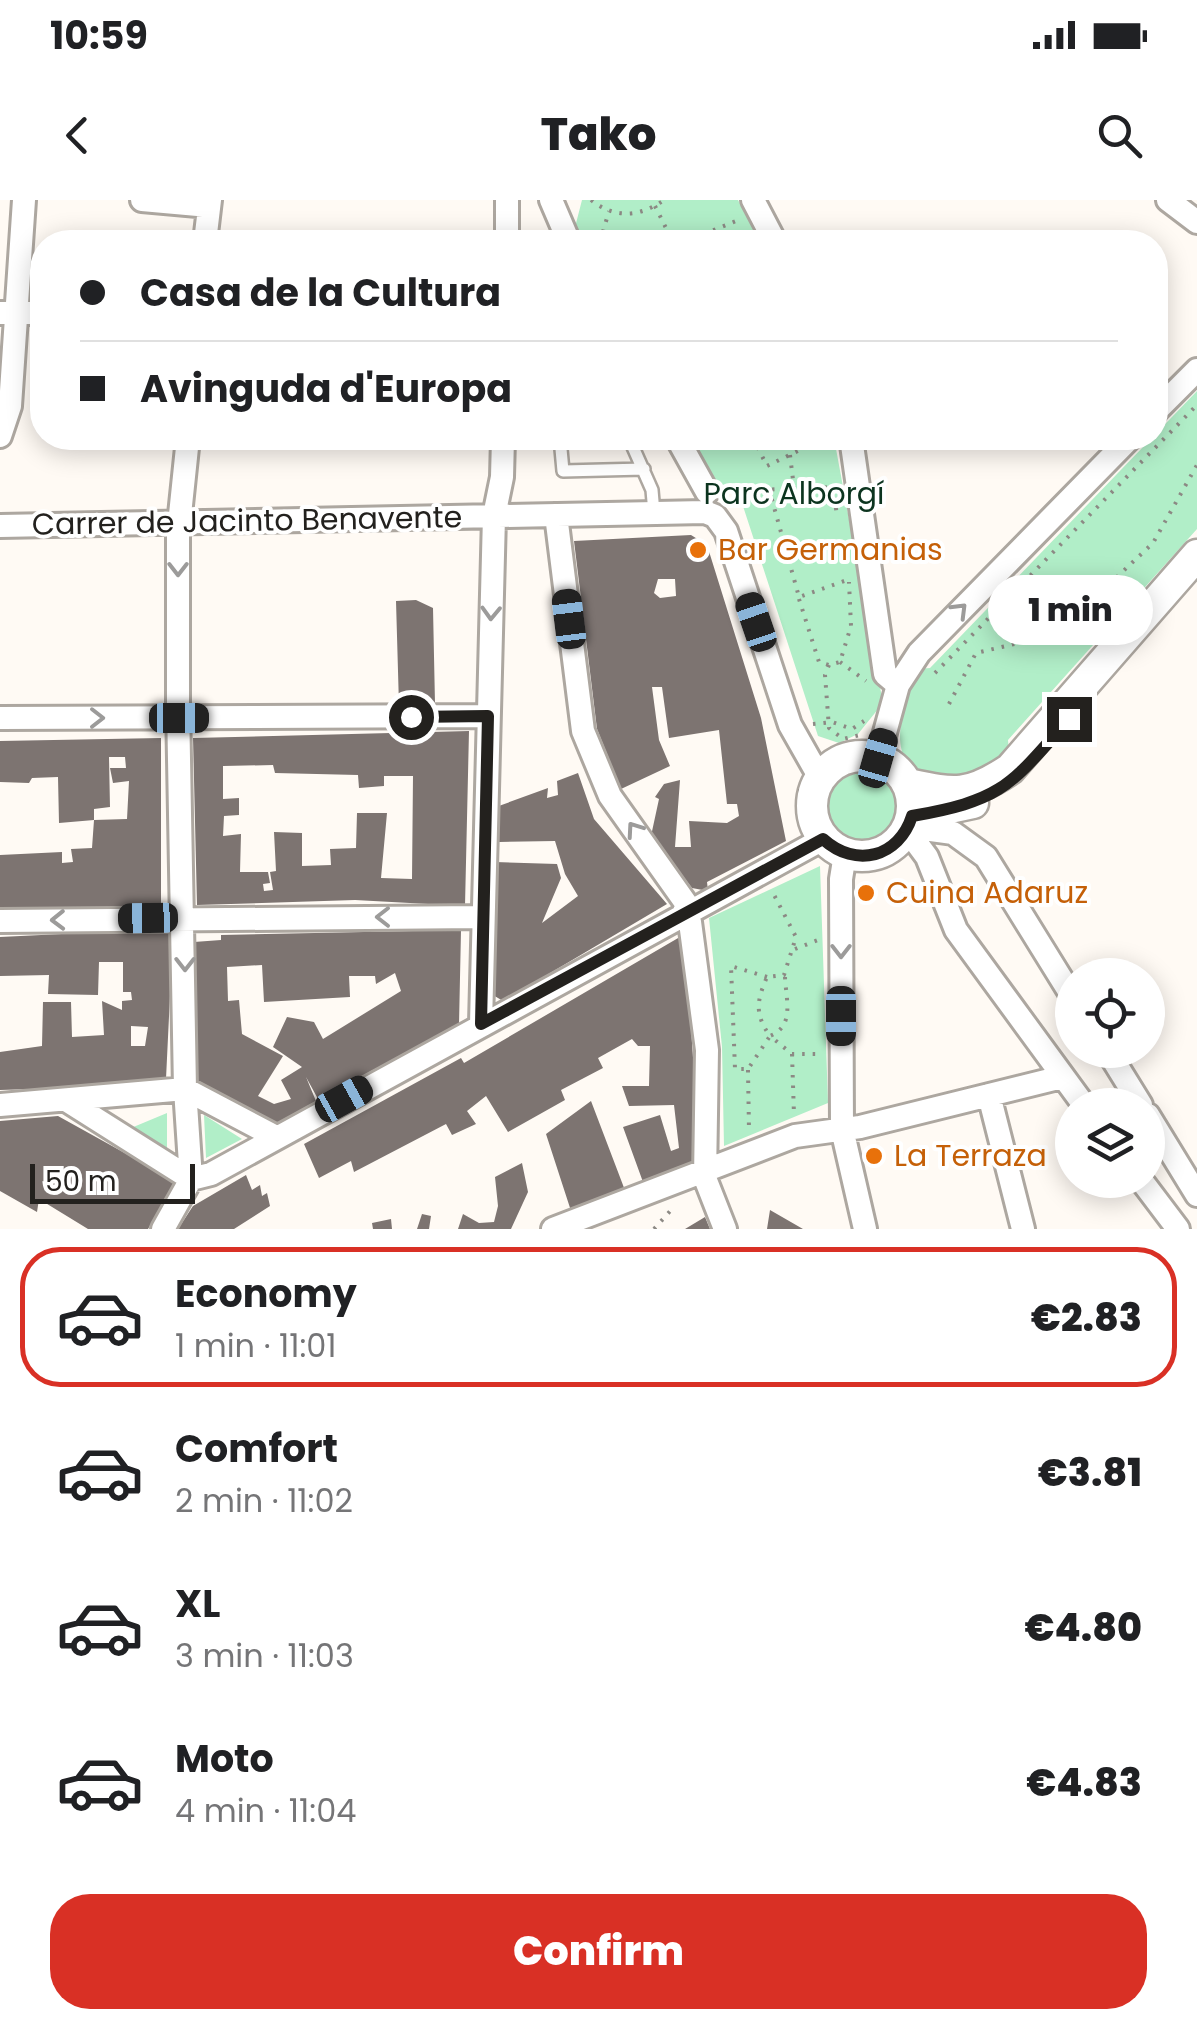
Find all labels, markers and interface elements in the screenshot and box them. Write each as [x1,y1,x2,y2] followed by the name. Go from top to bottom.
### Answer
[50,9,148,62] text: 10:59
[541,103,656,166] text: Tako
[50,108,105,163] icon: back
[1092,108,1147,163] icon: search
[140,266,501,319] text: Casa de la Cultura
[140,362,512,415] text: Avinguda d'Europa
[704,472,885,515] park label: Parc Alborgí
[32,495,462,546] street label: Carrer de Jacinto Benavente
[718,528,943,571] place label: Bar Germanias
[687,539,709,561] marker: Bar Germanias
[167,562,189,578] one-way arrow
[986,574,1152,644] callout: 1 min
[550,587,588,651] car
[1028,587,1113,632] text: 1 min
[732,589,780,655] car
[949,604,967,622] one-way arrow
[480,606,501,622] one-way arrow
[389,695,434,740] route start
[1047,697,1092,742] route end
[149,703,209,733] car
[90,707,106,729] one-way arrow
[855,725,901,791] car
[628,822,646,841] one-way arrow
[886,871,1088,914] place label: Cuina Adaruz
[855,882,877,904] marker: Cuina Adaruz
[118,902,178,934] car
[374,906,390,928] one-way arrow
[49,909,65,930] one-way arrow
[830,944,852,960] one-way arrow
[174,958,196,973] one-way arrow
[1055,958,1165,1198] map controls
[1055,958,1165,1068] button: locate
[826,986,856,1046] car
[310,1071,378,1127] car
[1055,1088,1165,1198] button: layers
[894,1134,1047,1177] place label: La Terraza
[863,1145,885,1167] marker: La Terraza
[30,1159,195,1204] scale bar
[45,1162,116,1201] text: 50 m
[175,1267,357,1320] text: Economy
[55,1272,145,1362] icon: car
[1031,1291,1142,1344] text: €2.83
[175,1323,337,1368] text: 1 min · 11:01
[175,1422,338,1475] text: Comfort
[55,1427,145,1517] icon: car
[1038,1446,1142,1499] text: €3.81
[175,1478,353,1523] text: 2 min · 11:02
[175,1577,220,1630] text: XL
[55,1582,145,1672] icon: car
[1024,1601,1142,1654] text: €4.80
[175,1633,354,1678] text: 3 min · 11:03
[175,1732,274,1785] text: Moto
[55,1737,145,1827] icon: car
[1026,1756,1142,1809] text: €4.83
[175,1788,356,1833] text: 4 min · 11:04
[50,1894,1147,2009] button: Confirm

